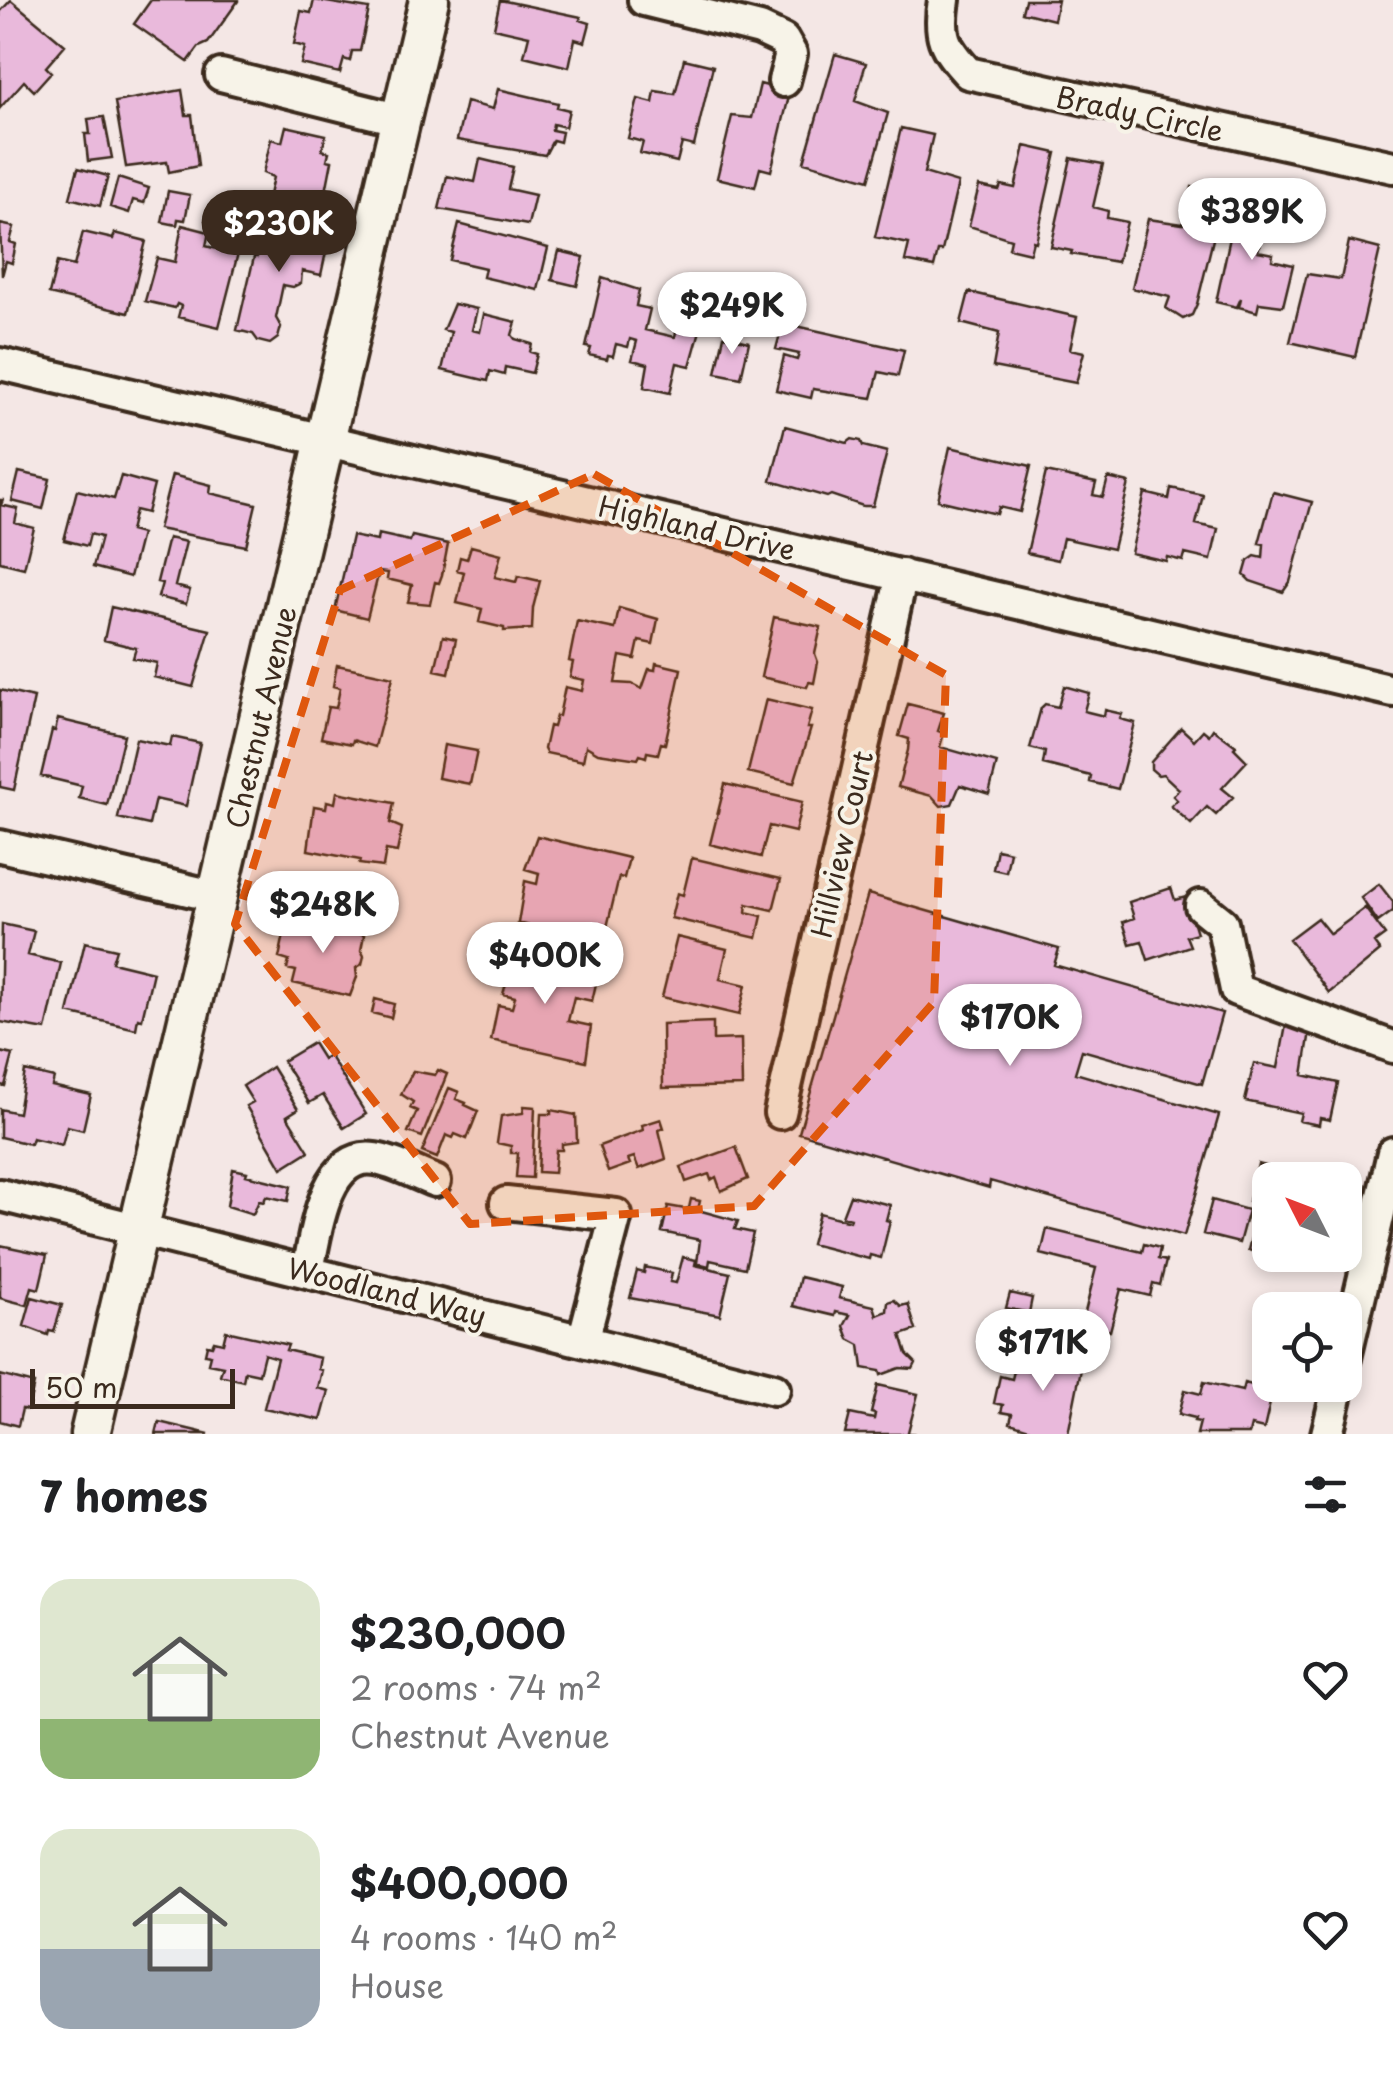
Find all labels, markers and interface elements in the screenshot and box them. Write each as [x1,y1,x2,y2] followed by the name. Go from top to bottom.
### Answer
[1052,74,1228,152] street label: Brady Circle
[1182,178,1322,263] pin: $389K
[1200,186,1304,234] text: $389K
[209,190,349,275] pin: $230K
[224,198,334,246] text: $230K
[662,272,802,357] pin: $249K
[680,280,784,328] text: $249K
[594,483,800,571] street label: Highland Drive
[213,601,307,833] street label: Chestnut Avenue
[799,746,883,942] street label: Hillview Court
[253,871,393,956] pin: $248K
[269,879,377,927] text: $248K
[475,922,615,1007] pin: $400K
[489,930,601,978] text: $400K
[940,984,1080,1069] pin: $170K
[960,992,1060,1040] text: $170K
[1252,1162,1362,1272] north arrow
[1252,1162,1362,1402] map controls
[283,1246,491,1336] street label: Woodland Way
[1252,1292,1362,1402] button: locate
[973,1309,1113,1394] pin: $171K
[998,1317,1088,1365] text: $171K
[30,1364,235,1408] scale bar
[45,1365,118,1408] text: 50 m
[40,1463,208,1526] text: 7 homes
[1298,1467,1353,1522] icon: filters
[350,1600,566,1663] text: $230,000
[120,1619,240,1739] icon: home
[1298,1652,1353,1707] icon: heart
[350,1663,602,1711] text: 2 rooms · 74 m²
[350,1711,610,1759] text: Chestnut Avenue
[350,1850,568,1913] text: $400,000
[120,1869,240,1989] icon: home
[1298,1902,1353,1957] icon: heart
[350,1913,618,1961] text: 4 rooms · 140 m²
[350,1961,444,2009] text: House

